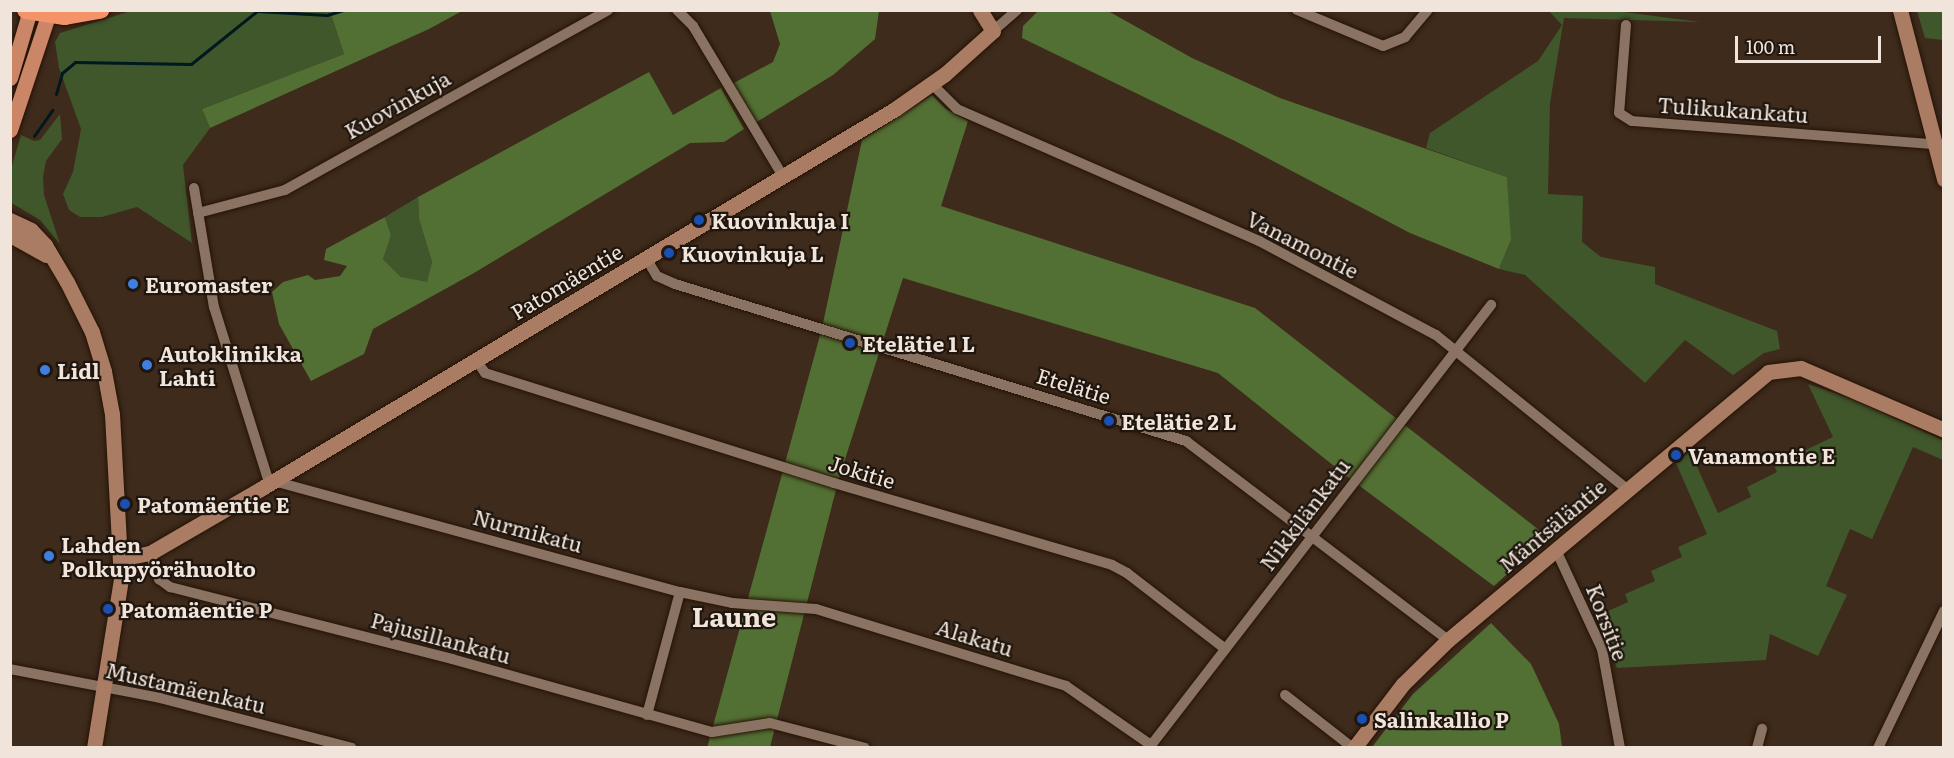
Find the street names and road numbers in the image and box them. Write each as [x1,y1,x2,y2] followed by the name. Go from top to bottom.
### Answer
[340,65,454,143] street label: Kuovinkuja
[1657,91,1809,127] street label: Tulikukankatu
[1243,205,1363,283] street label: Vanamontie
[506,238,626,324] street label: Patomäentie
[1034,362,1114,408] street label: Etelätie
[826,449,898,493] street label: Jokitie
[1254,453,1354,575] street label: Nikkilänkatu
[1493,473,1611,577] street label: Mäntsäläntie
[470,503,586,557] street label: Nurmikatu
[1582,580,1634,664] street label: Korsitie
[368,606,514,668] street label: Pajusillankatu
[934,613,1016,661] street label: Alakatu
[104,656,268,718] street label: Mustamäenkatu

